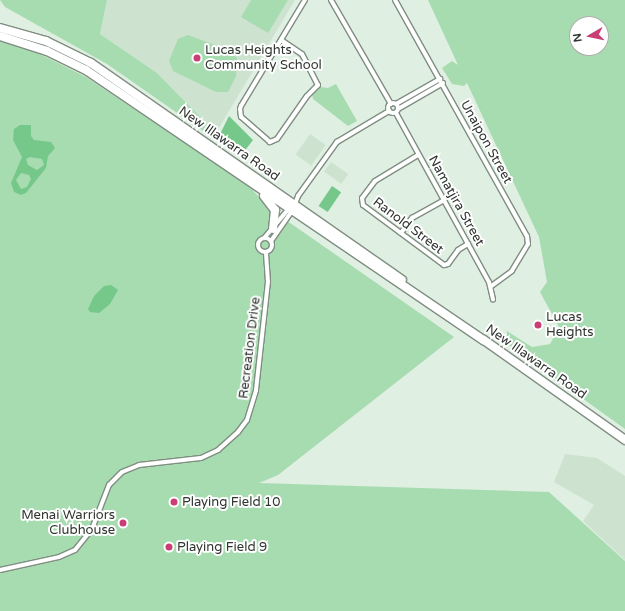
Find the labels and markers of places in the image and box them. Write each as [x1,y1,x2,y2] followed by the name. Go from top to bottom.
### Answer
[205,43,322,74] place label: Lucas Heights Community School
[192,53,202,63] marker: Lucas Heights Community School
[546,310,593,341] place label: Lucas Heights
[533,320,543,330] marker: Lucas Heights
[182,494,280,510] place label: Playing Field 10
[169,497,179,507] marker: Playing Field 10
[21,508,115,539] place label: Menai Warriors Clubhouse
[118,518,128,528] marker: Menai Warriors Clubhouse
[177,539,267,555] place label: Playing Field 9
[164,542,174,552] marker: Playing Field 9

